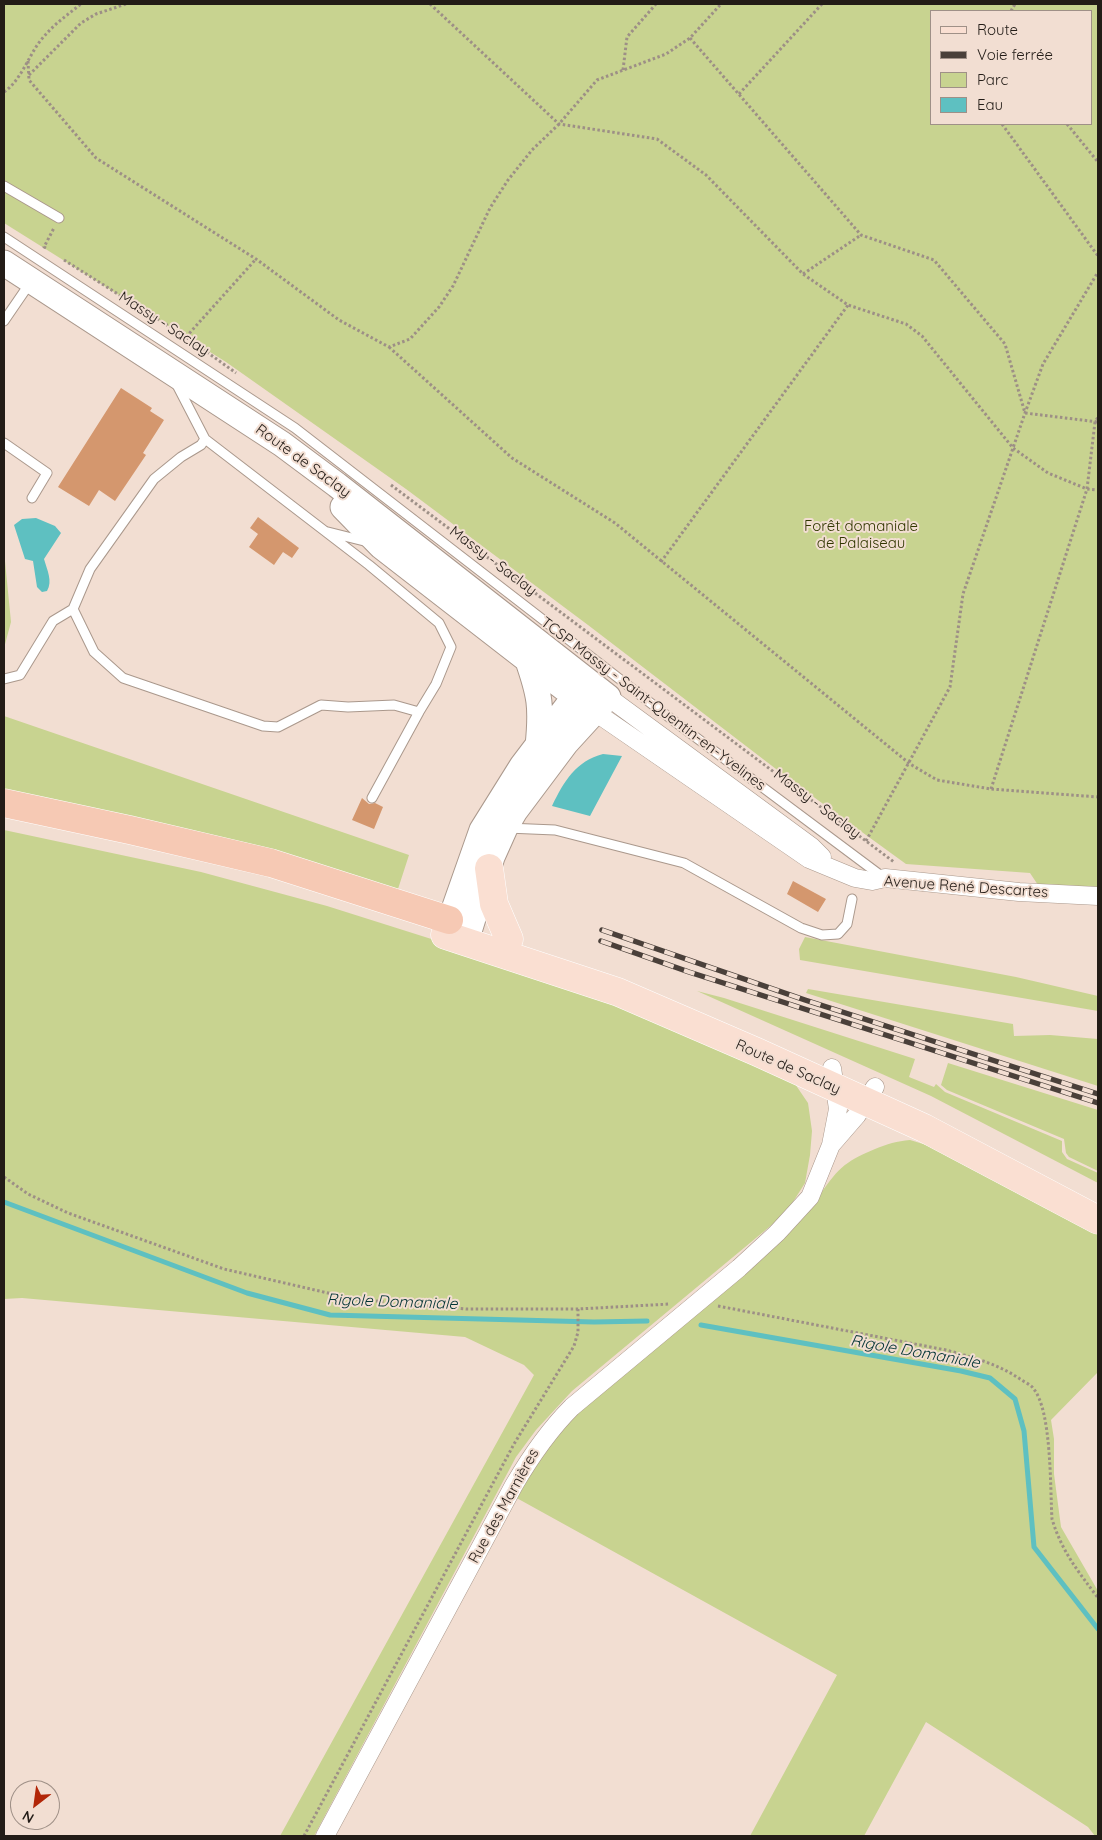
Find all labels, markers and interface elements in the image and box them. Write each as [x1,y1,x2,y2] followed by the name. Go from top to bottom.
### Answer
[930,10,1092,125] legend
[977,20,1018,39] text: Route
[977,45,1053,64] text: Voie ferrée
[977,70,1008,89] text: Parc
[977,95,1003,114] text: Eau
[115,288,213,360] street label: Massy - Saclay
[252,420,354,502] street label: Route de Saclay
[804,517,918,552] park label: Forêt domaniale de Palaiseau
[446,522,540,600] street label: Massy - Saclay
[537,613,769,795] street label: TCSP Massy - Saint-Quentin-en-Yvelines
[770,765,864,843] street label: Massy - Saclay
[883,872,1049,902] street label: Avenue René Descartes
[733,1036,843,1098] street label: Route de Saclay
[326,1290,458,1314] water label: Rigole Domaniale
[849,1331,981,1373] water label: Rigole Domaniale
[465,1446,543,1566] street label: Rue des Marnières
[10,1780,60,1830] north arrow
[19,1807,37,1827] text: N

